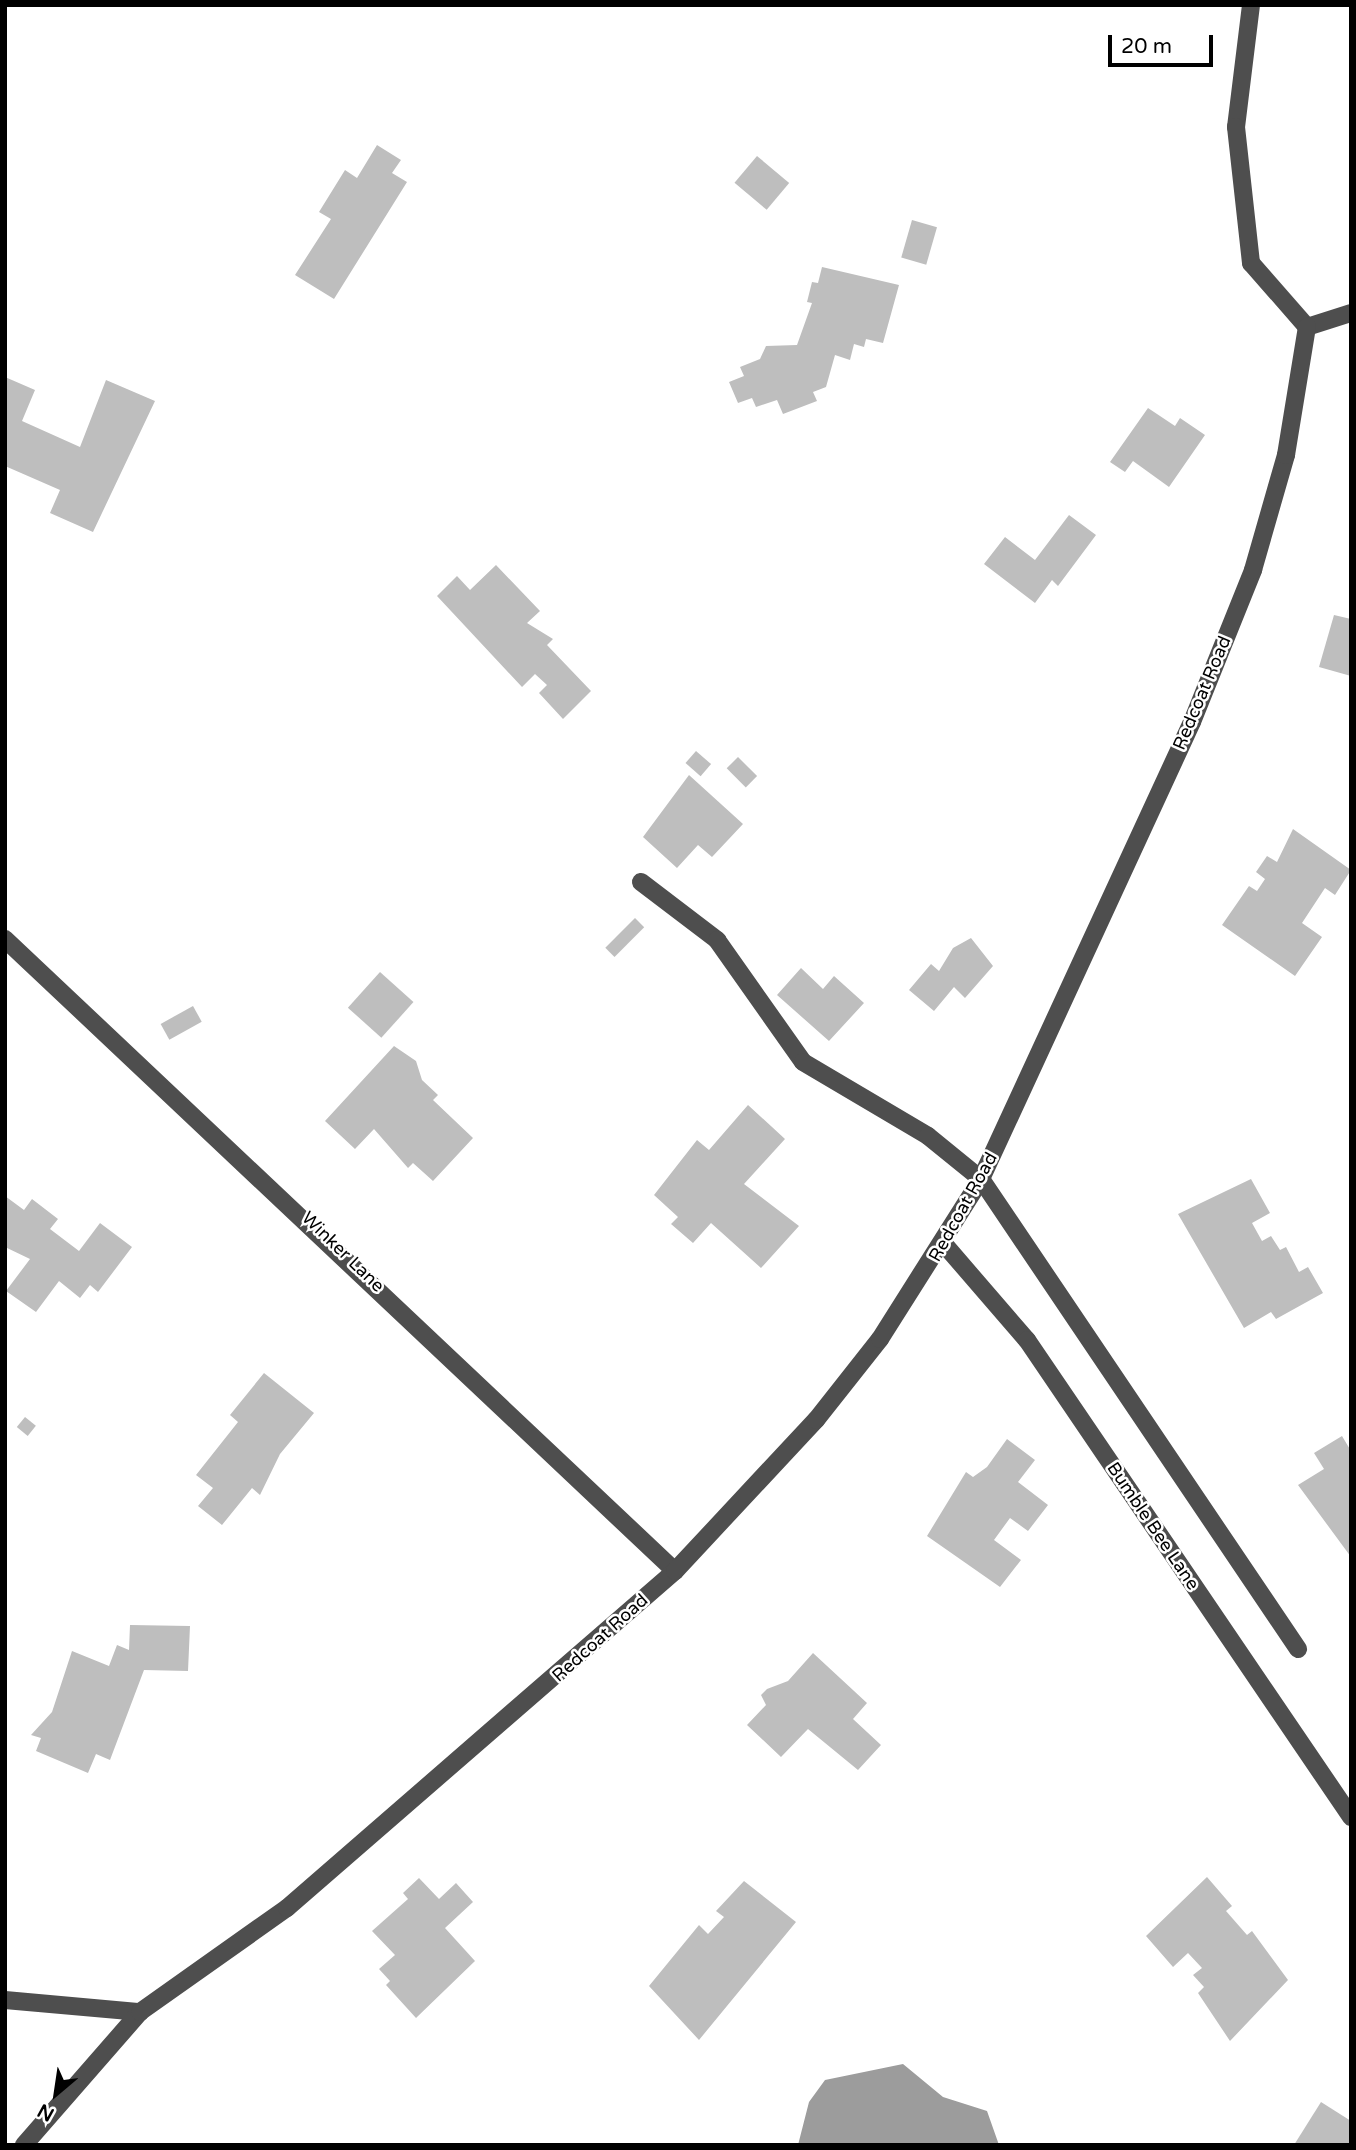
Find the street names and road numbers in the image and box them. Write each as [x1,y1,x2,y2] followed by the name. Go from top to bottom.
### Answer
[1168,633,1236,753] street label: Redcoat Road
[924,1149,1002,1265] street label: Redcoat Road
[297,1207,389,1297] street label: Winker Lane
[1102,1458,1204,1594] street label: Bumble Bee Lane
[548,1589,652,1687] street label: Redcoat Road

